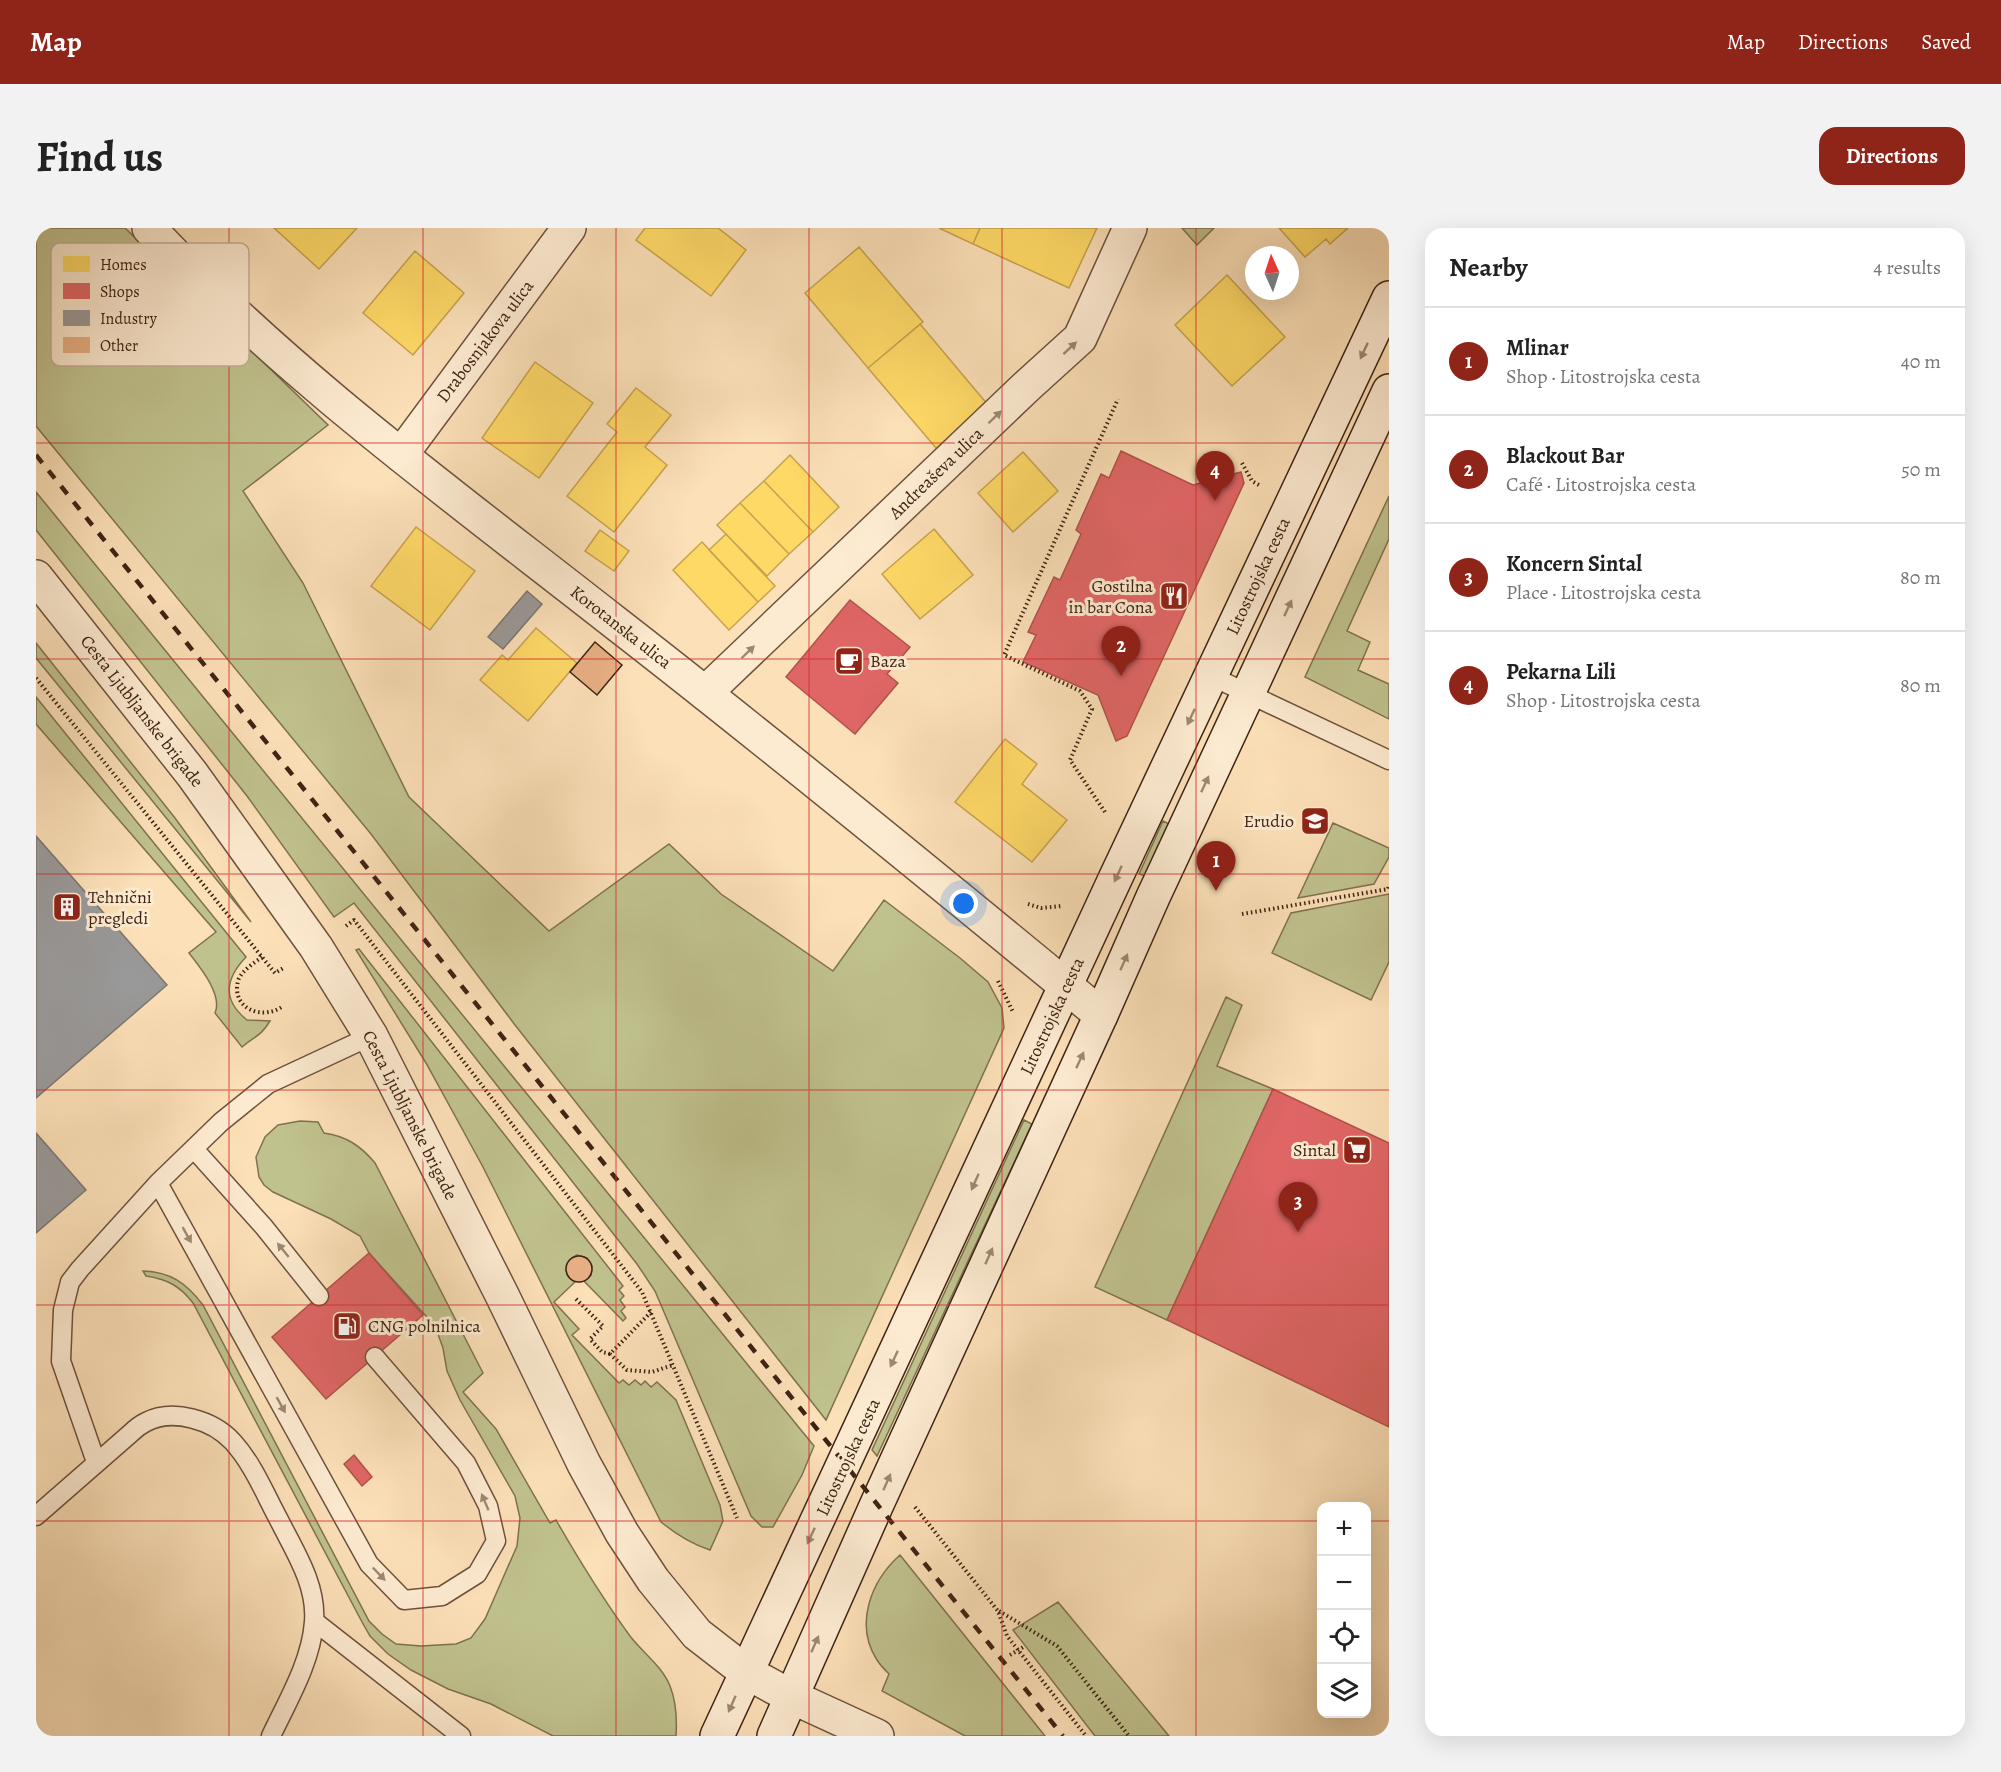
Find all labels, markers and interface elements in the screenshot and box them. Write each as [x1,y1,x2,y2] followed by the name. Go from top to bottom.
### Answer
[30,23,82,61] text: Map
[1727,28,1765,56] text: Map
[1798,28,1888,56] text: Directions
[1921,28,1971,56] text: Saved
[1819,127,1965,185] button: Directions
[36,128,163,185] text: Find us
[51,243,249,366] legend
[1245,246,1299,300] north arrow
[1449,250,1528,285] text: Nearby
[100,254,147,276] text: Homes
[1873,254,1941,281] text: 4 results
[431,274,539,407] street label: Drabosnjakova ulica
[100,281,140,303] text: Shops
[100,308,158,330] text: Industry
[1506,333,1569,363] text: Mlinar
[100,335,138,357] text: Other
[1062,341,1077,355] one-way arrow
[1360,343,1369,360] one-way arrow
[1465,348,1472,375] text: 1
[1901,348,1941,375] text: 40 m
[1506,363,1701,390] text: Shop · Litostrojska cesta
[988,410,1002,424] one-way arrow
[883,421,989,525] street label: Andreaševa ulica
[1506,441,1625,471] text: Blackout Bar
[1196,452,1234,501] pin: 4
[1464,456,1473,483] text: 2
[1901,456,1941,483] text: 50 m
[1506,471,1696,498] text: Café · Litostrojska cesta
[1220,513,1296,639] street label: Litostrojska cesta
[1506,549,1642,579] text: Koncern Sintal
[1464,564,1473,591] text: 3
[1900,564,1941,591] text: 80 m
[1068,574,1154,619] place label: Gostilna in bar Cona
[1506,579,1702,606] text: Place · Litostrojska cesta
[565,580,677,675] street label: Korotanska ulica
[1158,580,1190,612] restaurant icon: Gostilna in bar Cona
[1283,599,1292,616] one-way arrow
[1102,626,1140,676] pin: 2
[75,630,209,792] street label: Cesta Ljubljanske brigade
[740,645,755,659] one-way arrow
[833,645,865,677] cafe icon: Baza
[870,649,906,673] place label: Baza
[1506,657,1616,687] text: Pekarna Lili
[1464,672,1473,699] text: 4
[1900,672,1941,699] text: 80 m
[1506,687,1701,714] text: Shop · Litostrojska cesta
[1187,709,1196,726] one-way arrow
[1201,776,1210,793] one-way arrow
[1299,805,1331,837] school or university icon: Erudio
[1244,809,1294,833] place label: Erudio
[1196,842,1236,891] pin: 1
[1113,865,1122,882] one-way arrow
[88,885,152,930] place label: Tehnični pregledi
[949,889,978,918] your location
[51,891,83,923] building icon: Tehnični pregledi
[1014,953,1090,1079] street label: Litostrojska cesta
[1120,953,1130,971] one-way arrow
[357,1026,463,1204] street label: Cesta Ljubljanske brigade
[1075,1051,1084,1068] one-way arrow
[1341,1134,1373,1166] supermarket icon: Sintal
[1293,1138,1337,1162] place label: Sintal
[970,1174,979,1191] one-way arrow
[1278,1182,1318,1232] pin: 3
[182,1226,192,1243] one-way arrow
[276,1242,289,1258] one-way arrow
[985,1247,995,1265] one-way arrow
[331,1310,363,1342] fuel station icon: CNG polnilnica
[368,1314,481,1338] place label: CNG polnilnica
[889,1351,898,1368] one-way arrow
[810,1394,886,1520] street label: Litostrojska cesta
[276,1397,286,1414] one-way arrow
[882,1472,892,1490] one-way arrow
[480,1492,490,1510] one-way arrow
[1317,1502,1371,1718] map controls
[1317,1502,1371,1556] button: +
[806,1527,816,1545] one-way arrow
[1317,1556,1371,1610] button: −
[371,1566,385,1580] one-way arrow
[1317,1610,1371,1664] button: locate
[811,1635,820,1652] one-way arrow
[1317,1664,1371,1718] button: layers
[727,1695,736,1713] one-way arrow

